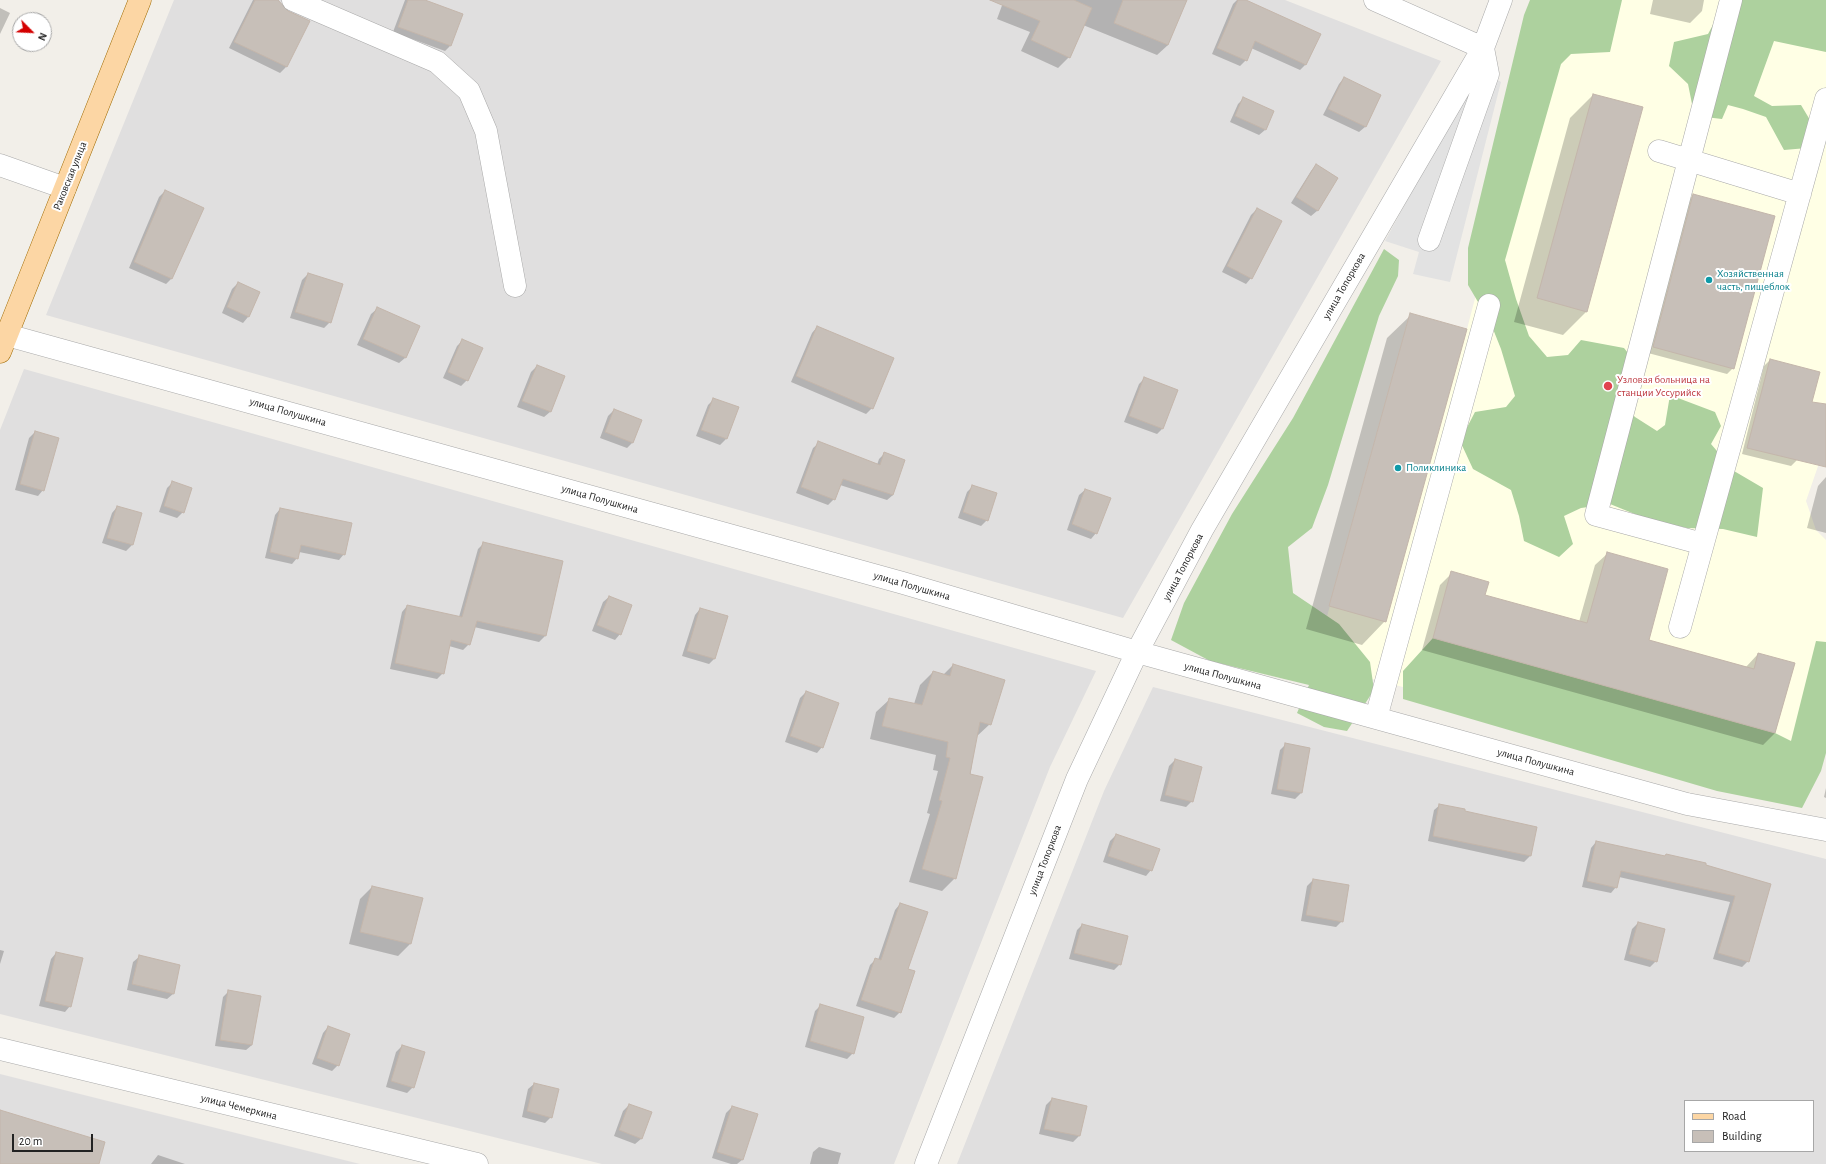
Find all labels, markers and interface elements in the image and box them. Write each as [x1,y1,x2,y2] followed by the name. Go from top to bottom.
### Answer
[12,12,52,52] north arrow
[36,31,49,42] text: N
[50,140,90,212] street label: Раковская улица
[1320,250,1368,322] street label: улица Топоркова
[1717,267,1790,293] place label: Хозяйственная часть, пищеблок
[1704,275,1714,285] marker: Хозяйственная часть, пищеблок
[1617,373,1710,399] place label: Узловая больница на станции Уссурийск
[1602,380,1614,392] marker: Узловая больница на станции Уссурийск
[248,395,328,429] street label: улица Полушкина
[1406,461,1466,475] place label: Поликлиника
[1393,463,1403,473] marker: Поликлиника
[560,482,640,516] street label: улица Полушкина
[1160,531,1206,603] street label: улица Топоркова
[872,569,952,603] street label: улица Полушкина
[1183,659,1263,693] street label: улица Полушкина
[1496,745,1576,779] street label: улица Полушкина
[1026,823,1064,897] street label: улица Топоркова
[199,1091,279,1123] street label: улица Чемеркина
[1684,1100,1814,1152] legend
[1722,1110,1746,1122] text: Road
[14,1126,95,1152] scale bar
[1722,1130,1762,1142] text: Building
[19,1135,42,1147] text: 20 m

